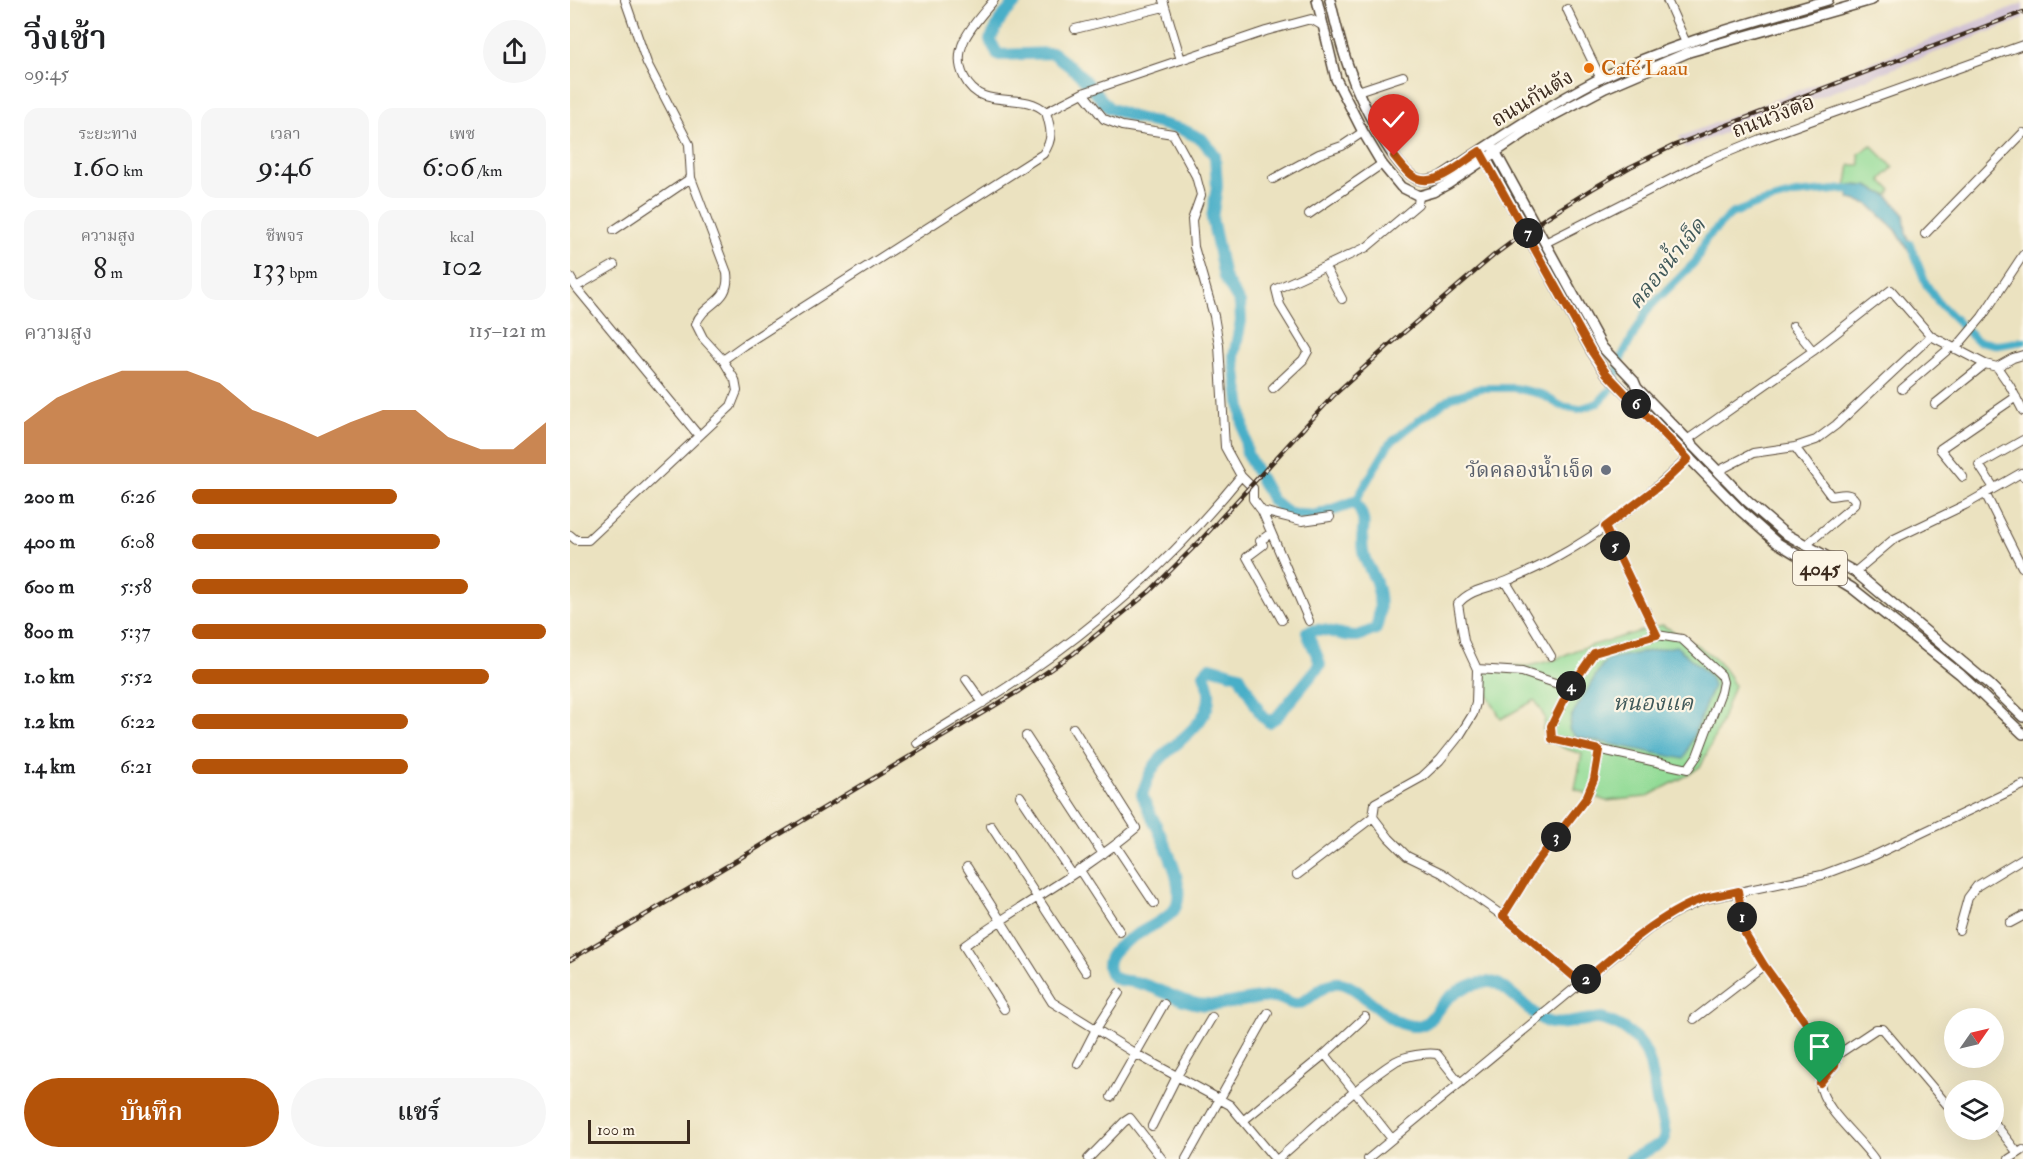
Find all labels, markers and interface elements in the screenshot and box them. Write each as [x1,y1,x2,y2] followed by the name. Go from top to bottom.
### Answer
[24,18,107,59] text: วิ่งเช้า
[483,20,546,83] button: share
[1601,55,1688,82] place label: Café Laau
[24,61,69,86] text: 09:45
[1582,61,1596,75] marker: Café Laau
[1486,63,1578,133] street label: ถนนกันตัง
[1728,88,1818,145] street label: ถนนวังตอ
[1368,94,1419,156] pin
[1377,103,1410,136] icon: check
[78,124,138,144] text: ระยะทาง
[269,124,301,144] text: เวลา
[449,124,475,144] text: เพซ
[73,148,120,185] text: 1.60
[258,148,312,185] text: 9:46
[422,148,475,185] text: 6:06
[120,161,143,181] text: km
[475,161,502,181] text: /km
[1619,210,1713,315] water label: คลองน้ำเจ็ด
[1513,218,1543,248] pin: 7
[1524,223,1532,243] text: 7
[81,226,135,246] text: ความสูง
[266,226,304,246] text: ชีพจร
[450,227,474,247] text: kcal
[441,247,483,284] text: 102
[93,250,107,287] text: 8
[252,250,286,287] text: 133
[107,263,123,283] text: m
[286,263,318,283] text: bpm
[469,318,546,343] text: 115–121 m
[24,320,92,345] text: ความสูง
[1621,389,1651,419] pin: 6
[1632,394,1640,414] text: 6
[1465,454,1594,484] place label: วัดคลองน้ำเจ็ด
[1599,463,1613,477] marker: วัดคลองน้ำเจ็ด
[24,484,74,509] text: 200 m
[120,484,155,509] text: 6:26
[24,529,75,554] text: 400 m
[120,529,155,554] text: 6:08
[1600,531,1630,561] pin: 5
[1611,536,1619,556] text: 5
[1793,551,1847,585] road number: 4045
[24,574,74,599] text: 600 m
[120,574,152,599] text: 5:58
[24,619,74,644] text: 800 m
[120,619,151,644] text: 5:37
[24,664,75,689] text: 1.0 km
[120,664,153,689] text: 5:52
[1556,671,1586,701] pin: 4
[1567,676,1575,696] text: 4
[1613,689,1694,717] water label: หนองแค
[24,709,74,734] text: 1.2 km
[120,709,155,734] text: 6:22
[24,754,75,779] text: 1.4 km
[120,754,152,779] text: 6:21
[1541,822,1571,852] pin: 3
[1553,827,1559,847] text: 3
[1727,902,1757,932] pin: 1
[1739,907,1745,927] text: 1
[1571,964,1601,994] pin: 2
[1582,969,1590,989] text: 2
[1944,1008,2004,1068] north arrow
[1944,1008,2004,1140] map controls
[1794,1021,1845,1083] pin
[1803,1030,1836,1063] icon: arrive
[24,1078,279,1147] button: บันทึก
[291,1078,546,1147] button: แชร์
[1944,1080,2004,1140] button: layers
[588,1117,690,1144] scale bar
[597,1120,635,1140] text: 100 m

